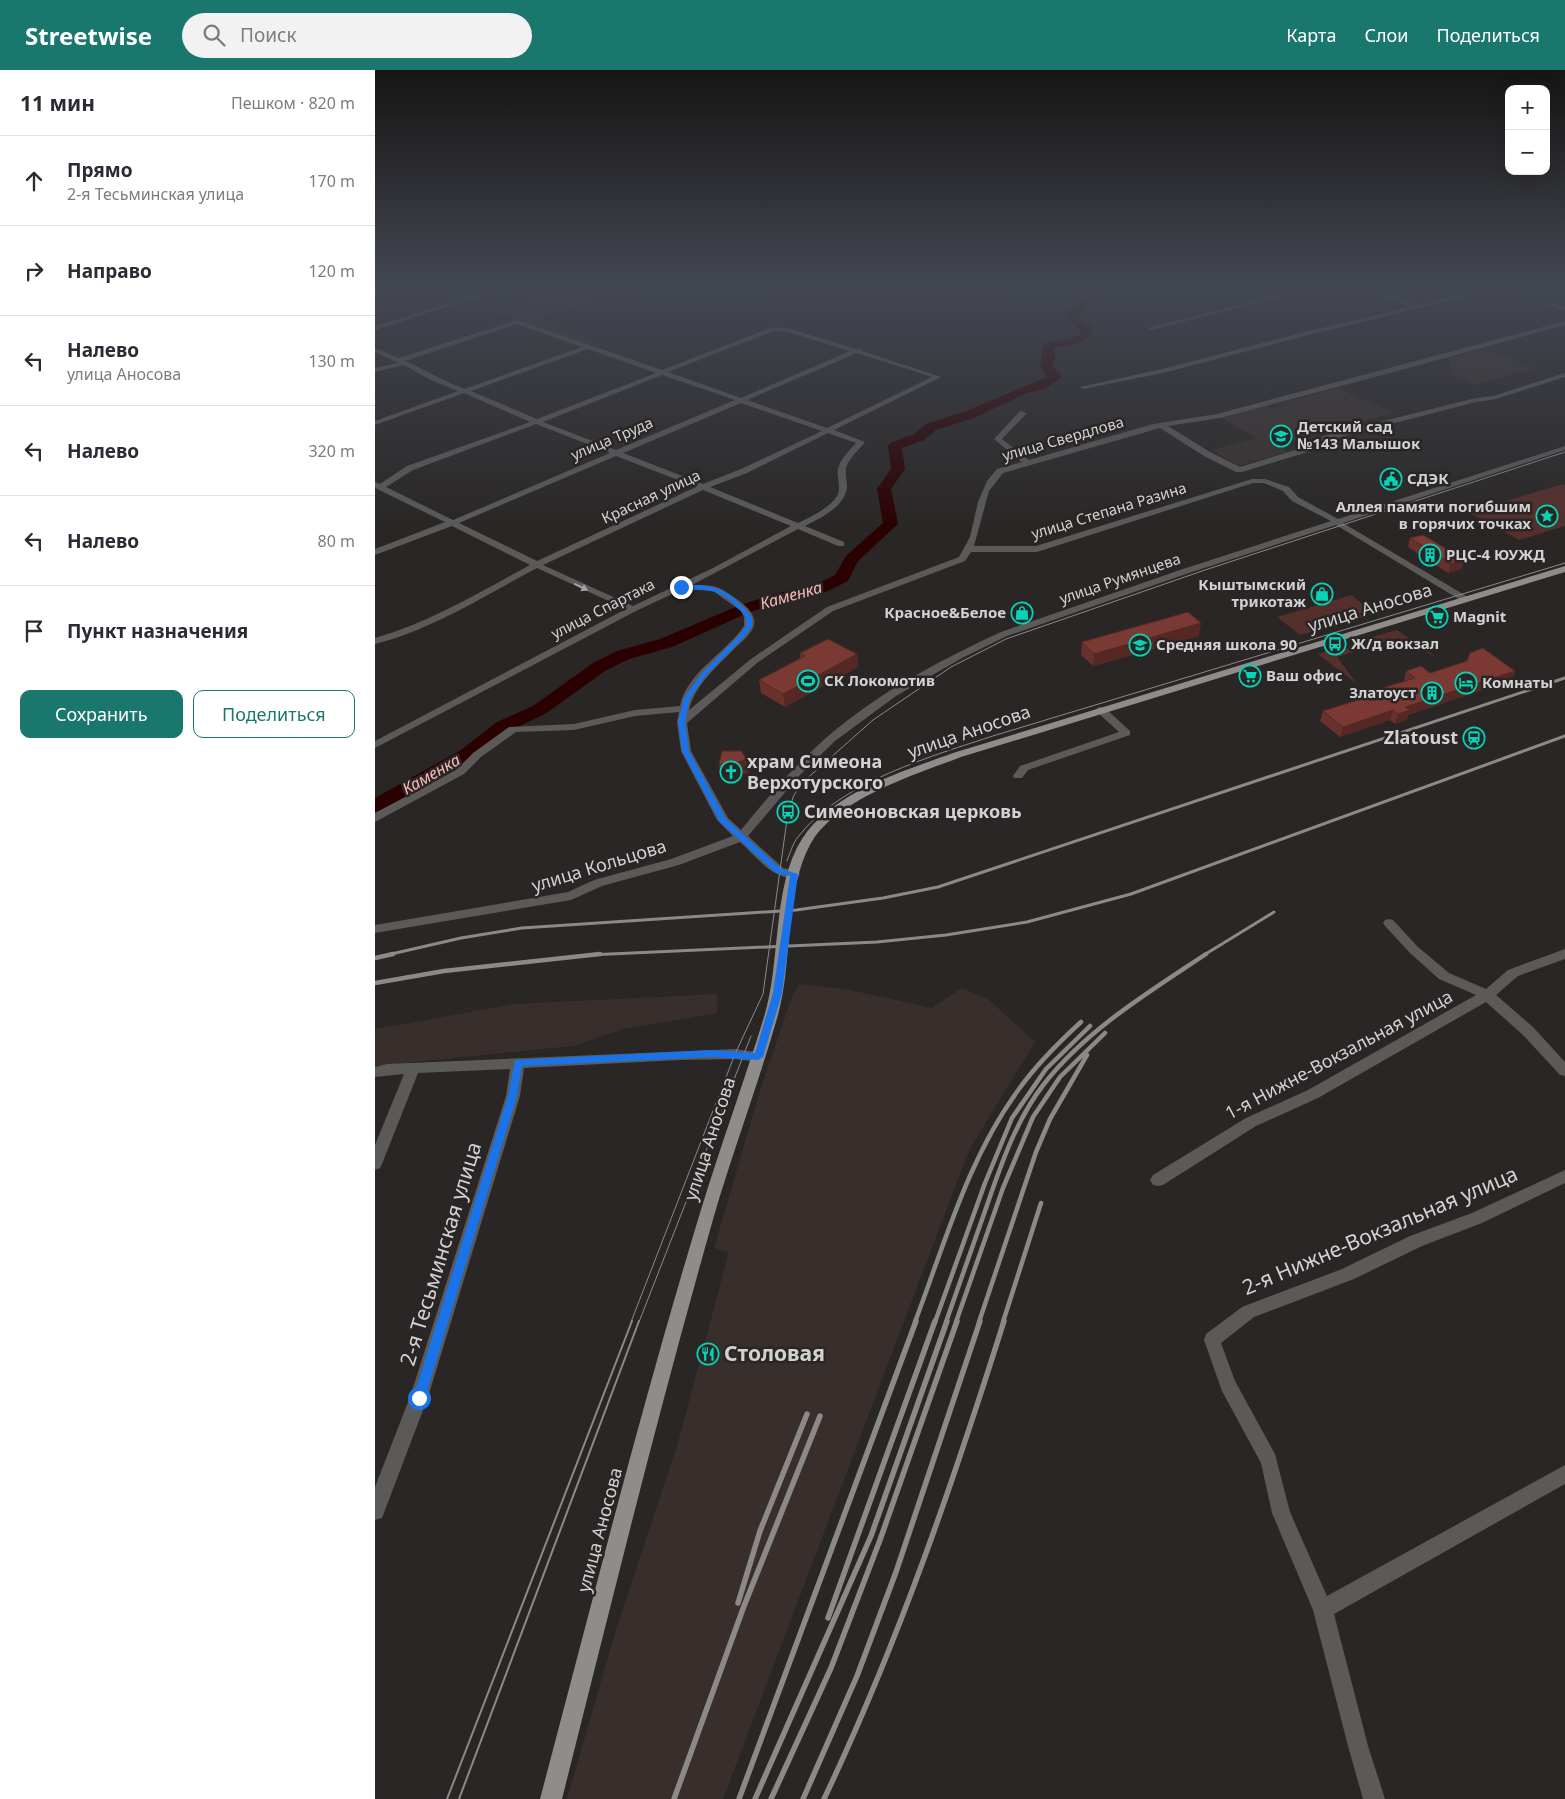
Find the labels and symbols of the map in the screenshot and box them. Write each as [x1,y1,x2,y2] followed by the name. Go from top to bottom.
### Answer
[1000,411,1126,465] street label: улица Свердлова
[568,412,656,464] street label: улица Труда
[1297,416,1421,453] place label: Детский сад №143 Малышок
[1269,424,1293,448] school or university icon: Детский сад №143 Малышок
[598,464,703,528] street label: Красная улица
[1379,467,1403,491] public building icon: СДЭК
[1407,468,1449,488] place label: СДЭК
[1029,477,1189,543] street label: улица Степана Разина
[1336,496,1531,533] place label: Аллея памяти погибшим в горячих точках
[1535,504,1559,528] place icon: Аллея памяти погибшим в горячих точках
[1418,543,1442,567] building icon: РЦС-4 ЮУЖД
[1446,544,1545,564] place label: РЦС-4 ЮУЖД
[1056,548,1183,608] street label: улица Румянцева
[547,573,658,643] street label: улица Спартака
[1198,574,1306,611] place label: Кыштымский трикотаж
[670,576,693,599] route end
[757,576,825,614] water label: Каменка
[1305,577,1435,637] street label: улица Аносова
[1310,582,1334,606] shop icon: Кыштымский трикотаж
[574,583,588,591] one-way arrow
[1010,601,1034,625] shop icon: Красное&Белое
[884,602,1006,622] place label: Красное&Белое
[1425,605,1449,629] supermarket icon: Magnit
[1453,606,1507,626] place label: Magnit
[1323,632,1347,656] bus stop icon: Ж/д вокзал
[1128,633,1152,657] school or university icon: Средняя школа 90
[1351,633,1439,653] place label: Ж/д вокзал
[1156,634,1298,654] place label: Средняя школа 90
[1238,664,1262,688] supermarket icon: Ваш офис
[1266,665,1343,685] place label: Ваш офис
[796,669,820,693] sports icon: СК Локомотив
[824,670,935,690] place label: СК Локомотив
[1454,671,1478,695] hotel icon: Комнаты
[1482,672,1553,692] place label: Комнаты
[1420,681,1444,705] building icon: Златоуст
[1349,682,1416,702] place label: Златоуст
[904,699,1033,763] street label: улица Аносова
[1384,725,1458,749] place label: Zlatoust
[1462,726,1486,750] station icon: Zlatoust
[398,749,464,799] water label: Каменка
[747,749,883,794] place label: храм Симеона Верхотурского
[719,760,743,784] church icon: храм Симеона Верхотурского
[804,799,1022,823] place label: Симеоновская церковь
[776,800,800,824] bus stop icon: Симеоновская церковь
[528,833,669,897] street label: улица Кольцова
[1221,984,1456,1124] street label: 1-я Нижне-Вокзальная улица
[678,1074,740,1203] street label: улица Аносова
[393,1138,487,1369] street label: 2-я Тесьминская улица
[1238,1159,1522,1301] street label: 2-я Нижне-Вокзальная улица
[724,1339,825,1367] place label: Столовая
[696,1342,720,1366] restaurant icon: Столовая
[408,1387,431,1410] route start
[571,1465,627,1595] street label: улица Аносова

